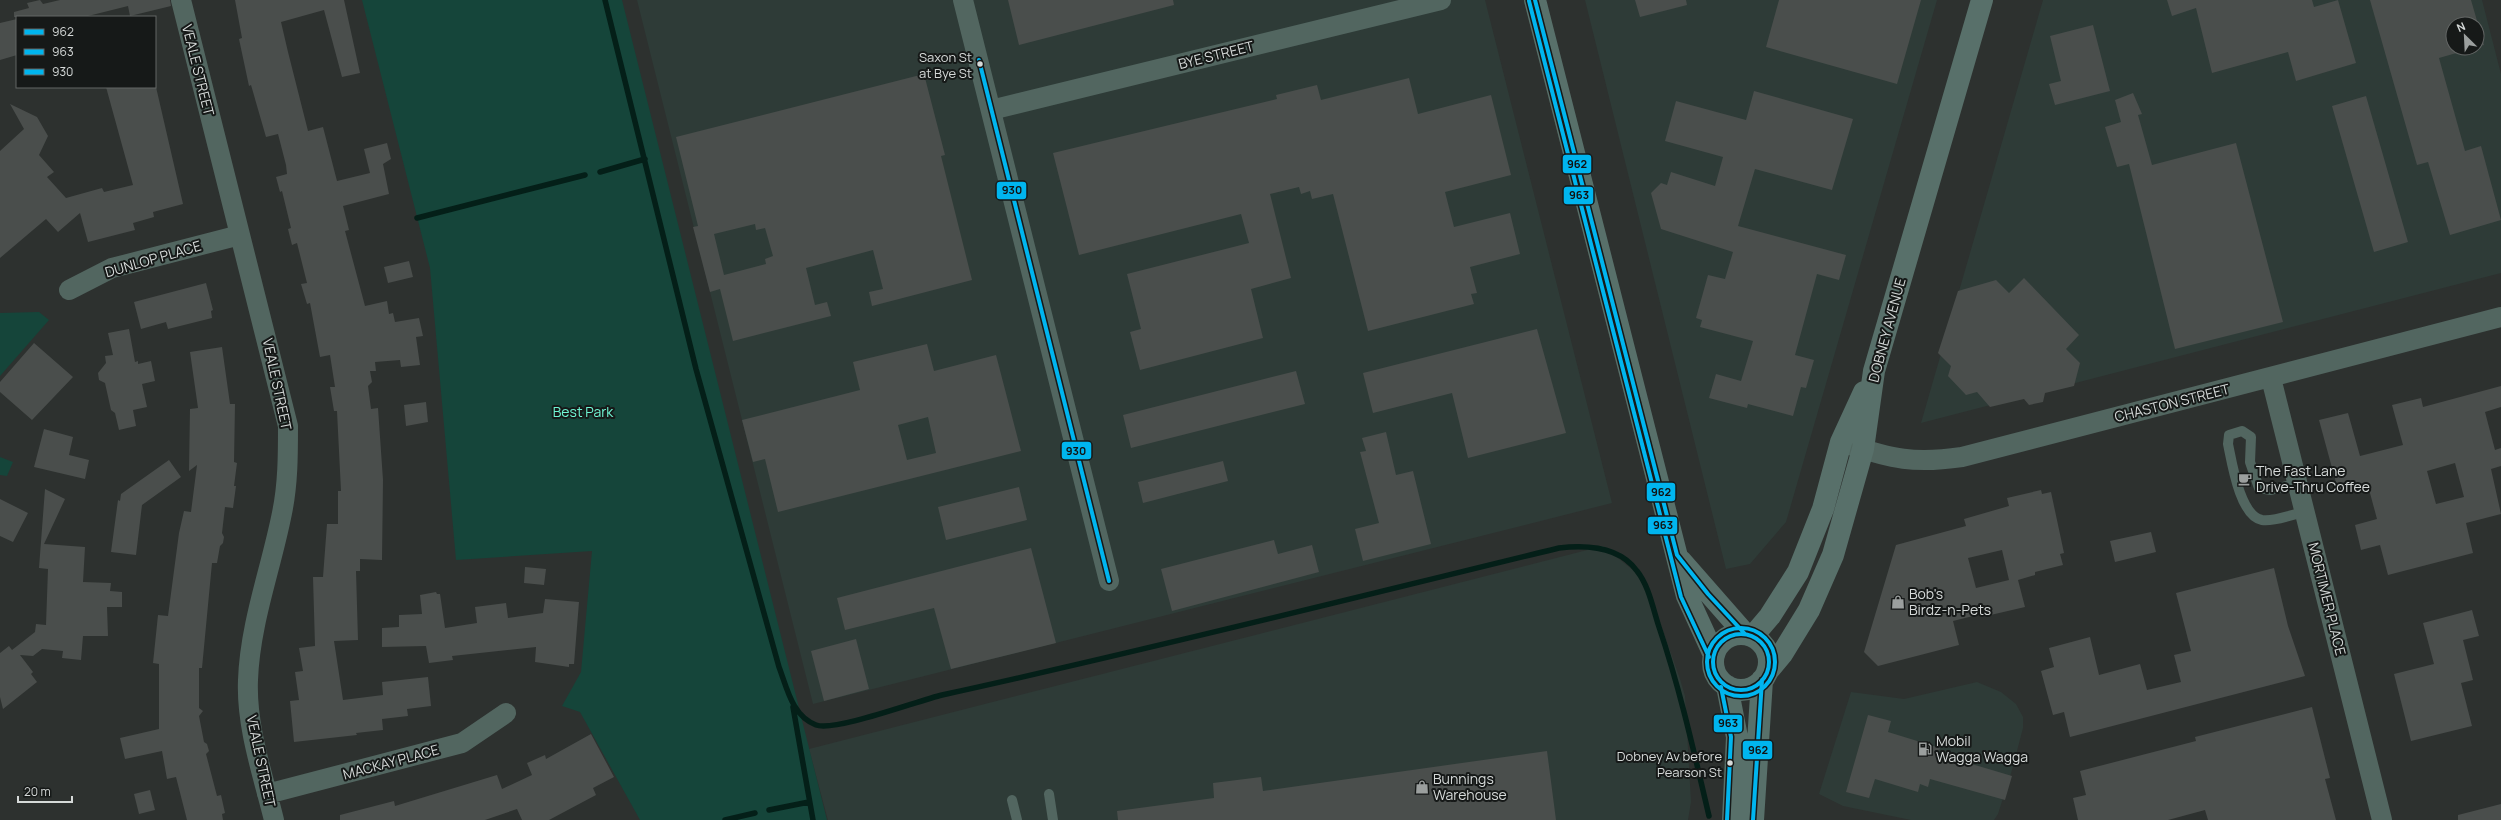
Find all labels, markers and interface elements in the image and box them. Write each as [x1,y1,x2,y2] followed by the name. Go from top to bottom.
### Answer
[16,16,156,88] legend
[2445,16,2485,56] north arrow
[2454,18,2467,35] text: N
[178,22,219,118] street label: VEALE STREET
[52,23,74,40] text: 962
[1176,36,1256,73] street label: BYE STREET
[52,43,74,60] text: 963
[919,48,972,82] place label: Saxon St at Bye St
[975,59,985,69] marker: Saxon St at Bye St
[52,63,73,80] text: 930
[1562,154,1592,174] line badge: 962
[1567,156,1587,171] text: 962
[996,181,1027,200] line badge: 930
[1002,182,1022,197] text: 930
[1563,186,1594,205] line badge: 963
[1569,187,1589,202] text: 963
[103,236,203,281] street label: DUNLOP PLACE
[1863,276,1910,384] street label: DOBNEY AVENUE
[258,336,297,432] street label: VEALE STREET
[2112,379,2232,426] street label: CHASTON STREET
[553,402,614,421] park label: Best Park
[1061,441,1092,460] line badge: 930
[1066,443,1086,458] text: 930
[2256,461,2370,496] place label: The Fast Lane Drive-Thru Coffee
[2237,471,2253,487] cafe icon: The Fast Lane Drive-Thru Coffee
[1646,482,1676,502] line badge: 962
[1651,484,1671,499] text: 962
[1647,516,1678,535] line badge: 963
[1653,517,1673,532] text: 963
[2304,540,2351,657] street label: MORTIMER PLACE
[1909,584,1991,619] place label: Bob's Birdz-n-Pets
[1890,594,1906,610] shop icon: Bob's Birdz-n-Pets
[242,713,281,809] street label: VEALE STREET
[1713,714,1743,733] line badge: 963
[1718,715,1738,730] text: 963
[1936,731,2028,766] place label: Mobil Wagga Wagga
[341,740,441,783] street label: MACKAY PLACE
[1742,740,1773,760] line badge: 962
[1917,741,1933,757] fuel station icon: Mobil Wagga Wagga
[1748,742,1768,757] text: 962
[1617,747,1722,781] place label: Dobney Av before Pearson St
[1725,758,1735,768] marker: Dobney Av before Pearson St
[1433,769,1507,804] place label: Bunnings Warehouse
[18,778,72,804] scale bar
[1414,779,1430,795] shop icon: Bunnings Warehouse
[24,783,51,800] text: 20 m

